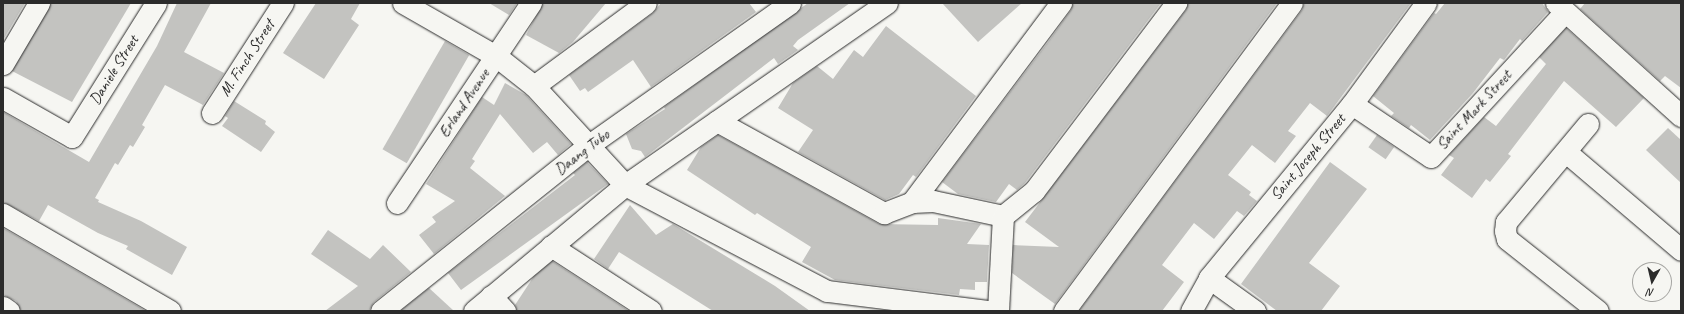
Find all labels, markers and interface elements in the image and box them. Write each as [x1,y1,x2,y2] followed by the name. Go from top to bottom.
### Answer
[215,16,279,100] street label: M. Finch Street
[85,32,143,108] street label: Daniele Street
[434,65,494,141] street label: Erland Avenue
[1432,66,1516,154] street label: Saint Mark Street
[1266,110,1350,204] street label: Saint Joseph Street
[551,125,613,179] street label: Daang Tubo
[1632,262,1672,302] north arrow
[1646,285,1655,300] text: N

